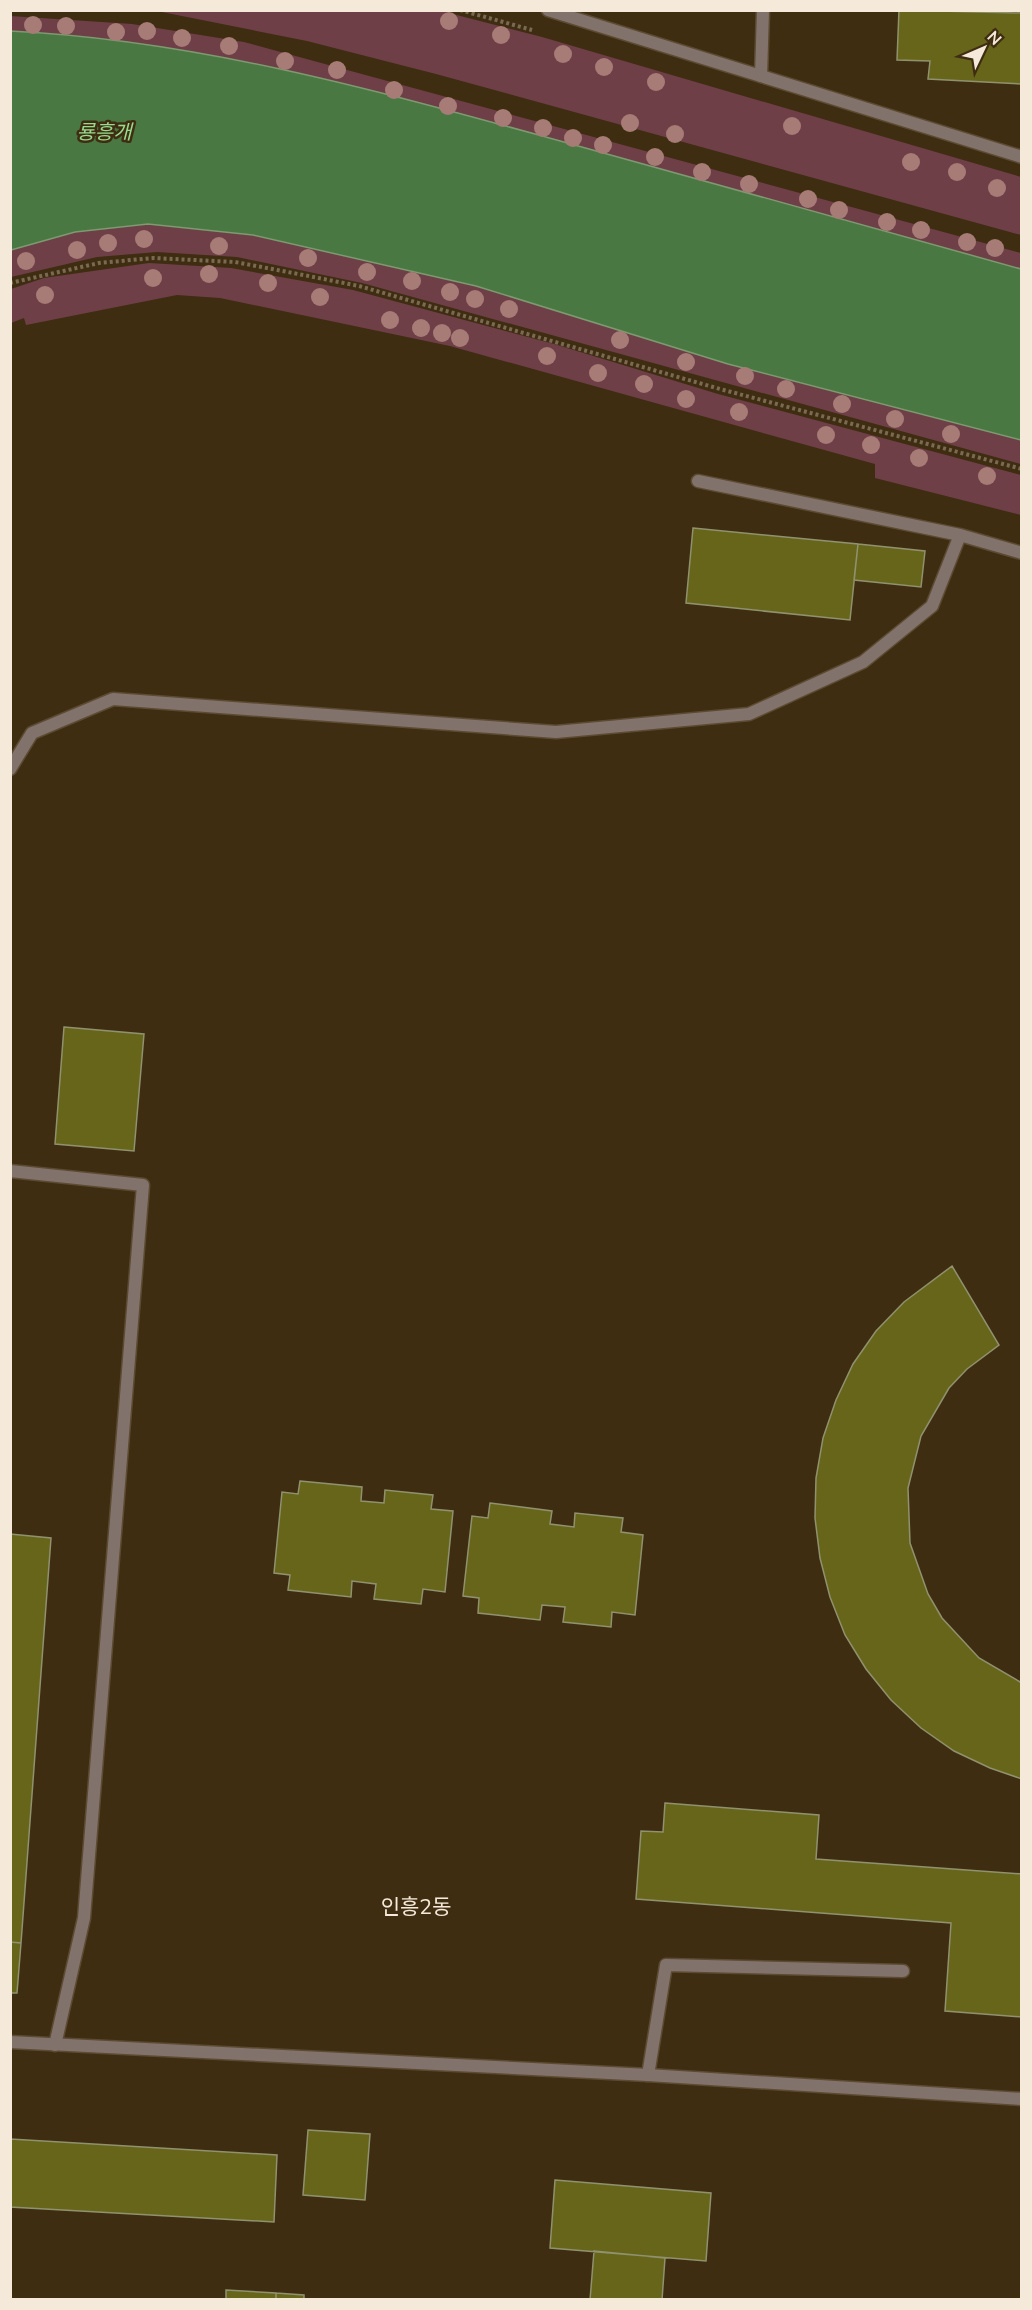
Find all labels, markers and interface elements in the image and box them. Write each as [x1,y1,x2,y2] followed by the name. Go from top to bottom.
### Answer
[954,18,1014,78] north arrow
[983,26,1006,49] text: N
[76,119,134,144] water label: 룡흥개
[381,1893,451,1919] district label: 인흥2동

